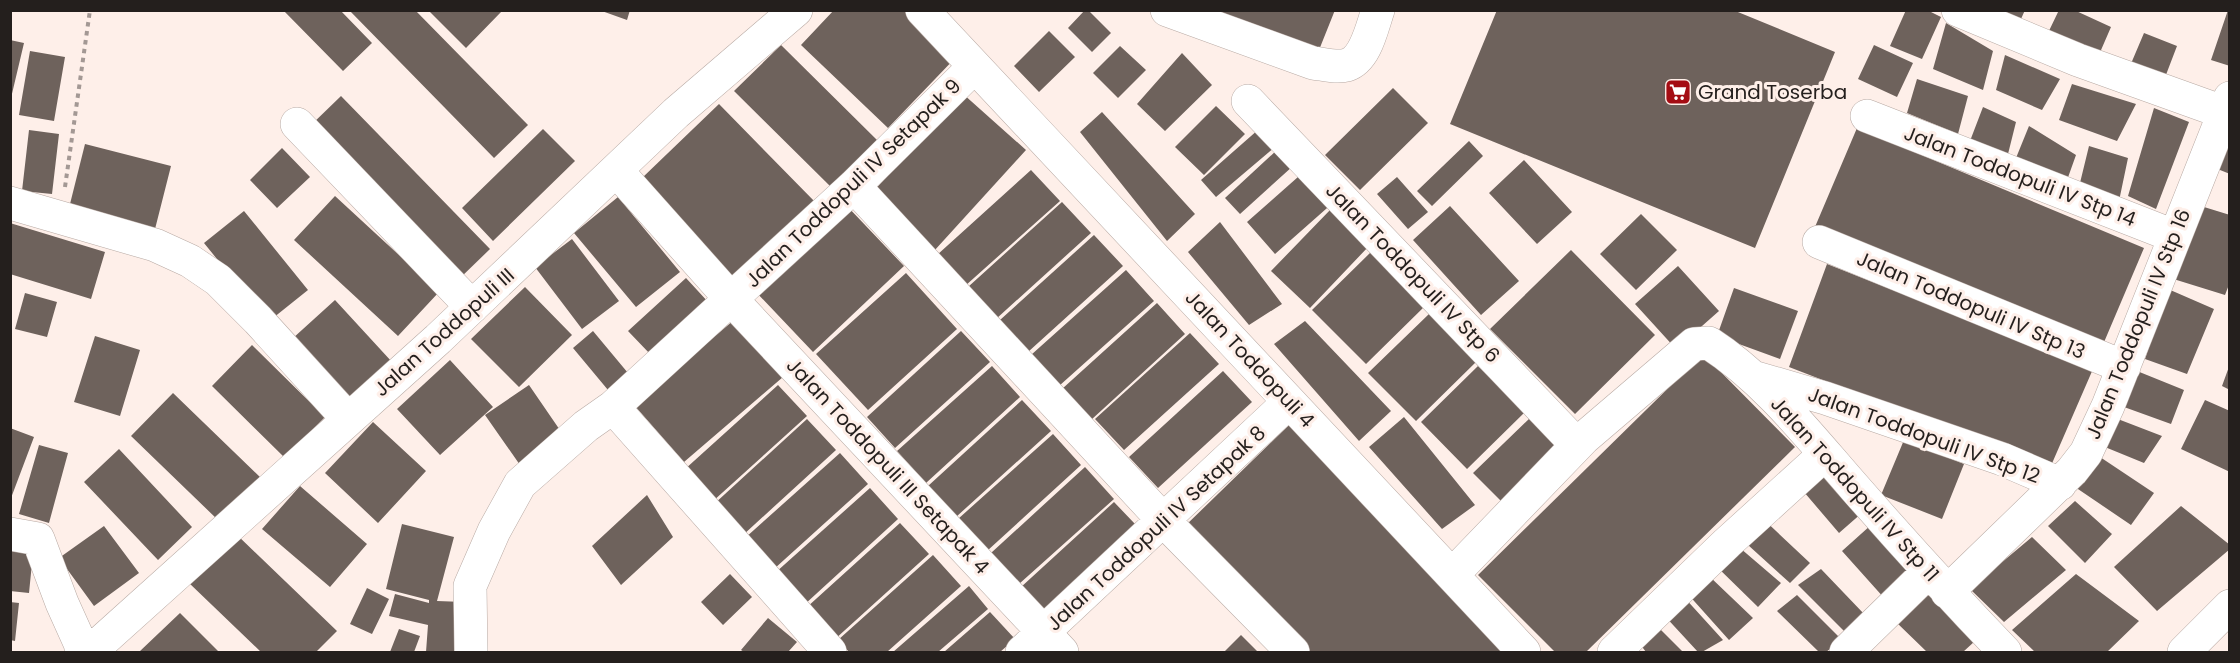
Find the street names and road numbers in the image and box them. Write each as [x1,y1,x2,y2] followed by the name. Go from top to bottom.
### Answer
[739,72,967,294] street label: Jalan Toddopuli IV Setapak 9
[1900,119,2140,233] street label: Jalan Toddopuli IV Stp 14
[1320,177,1506,369] street label: Jalan Toddopuli IV Stp 6
[2079,205,2197,443] street label: Jalan Toddopuli IV Stp 16
[1853,244,2089,366] street label: Jalan Toddopuli IV Stp 13
[368,261,520,403] street label: Jalan Toddopuli III
[1179,284,1321,434] street label: Jalan Toddopuli 4
[780,352,996,580] street label: Jalan Toddopuli III Setapak 4
[1804,380,2044,490] street label: Jalan Toddopuli IV Stp 12
[1764,390,1946,588] street label: Jalan Toddopuli IV Stp 11
[1041,419,1271,637] street label: Jalan Toddopuli IV Setapak 8

